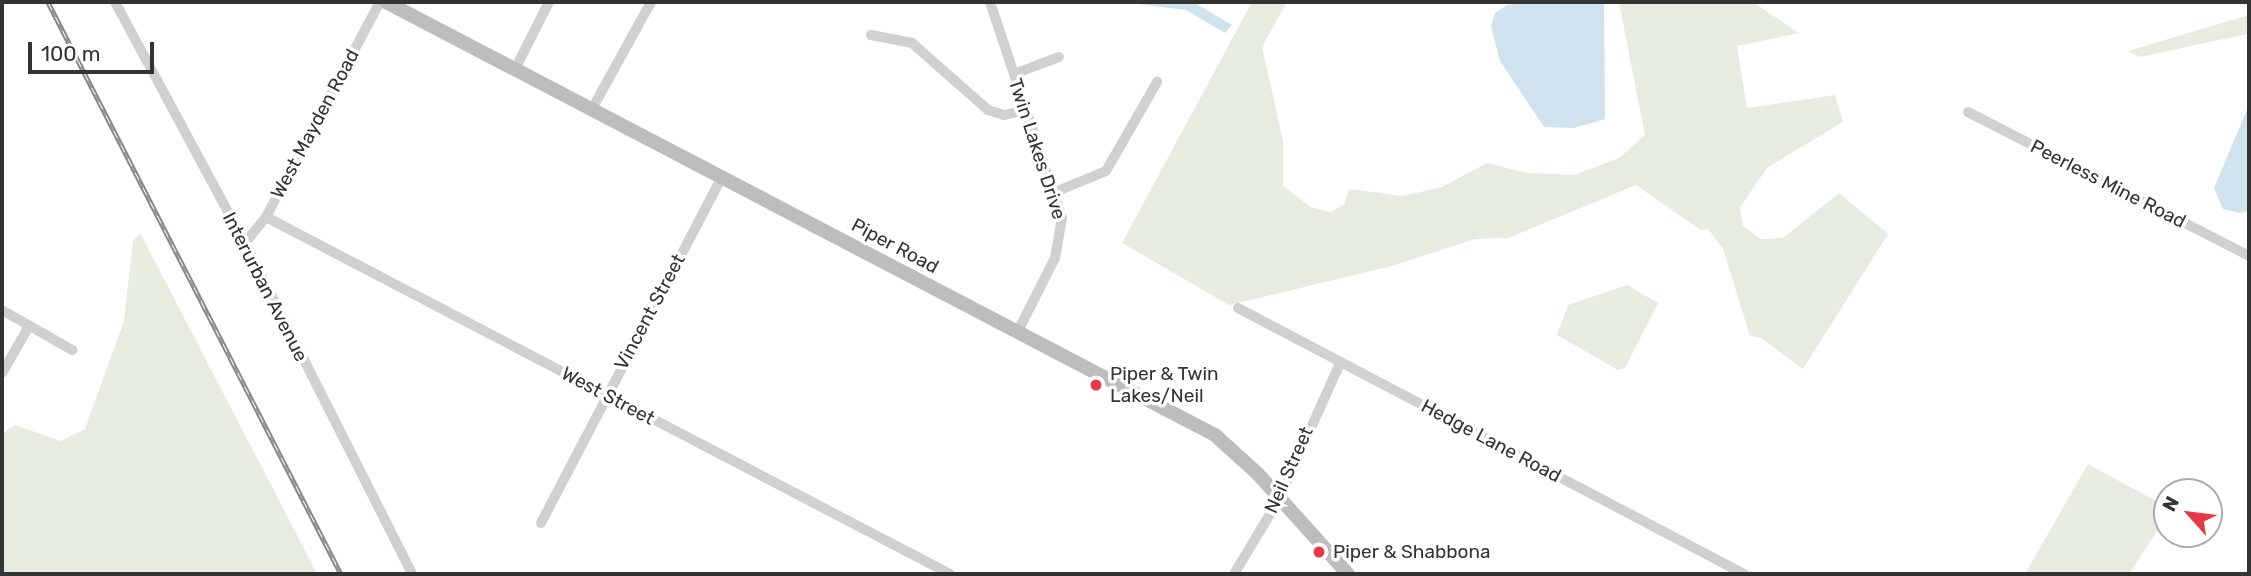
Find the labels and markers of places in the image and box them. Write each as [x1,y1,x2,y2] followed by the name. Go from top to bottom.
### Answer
[1110,363,1219,407] place label: Piper & Twin Lakes/Neil
[1088,377,1104,393] marker: Piper & Twin Lakes/Neil
[1333,541,1491,563] place label: Piper & Shabbona
[1311,544,1327,560] marker: Piper & Shabbona

